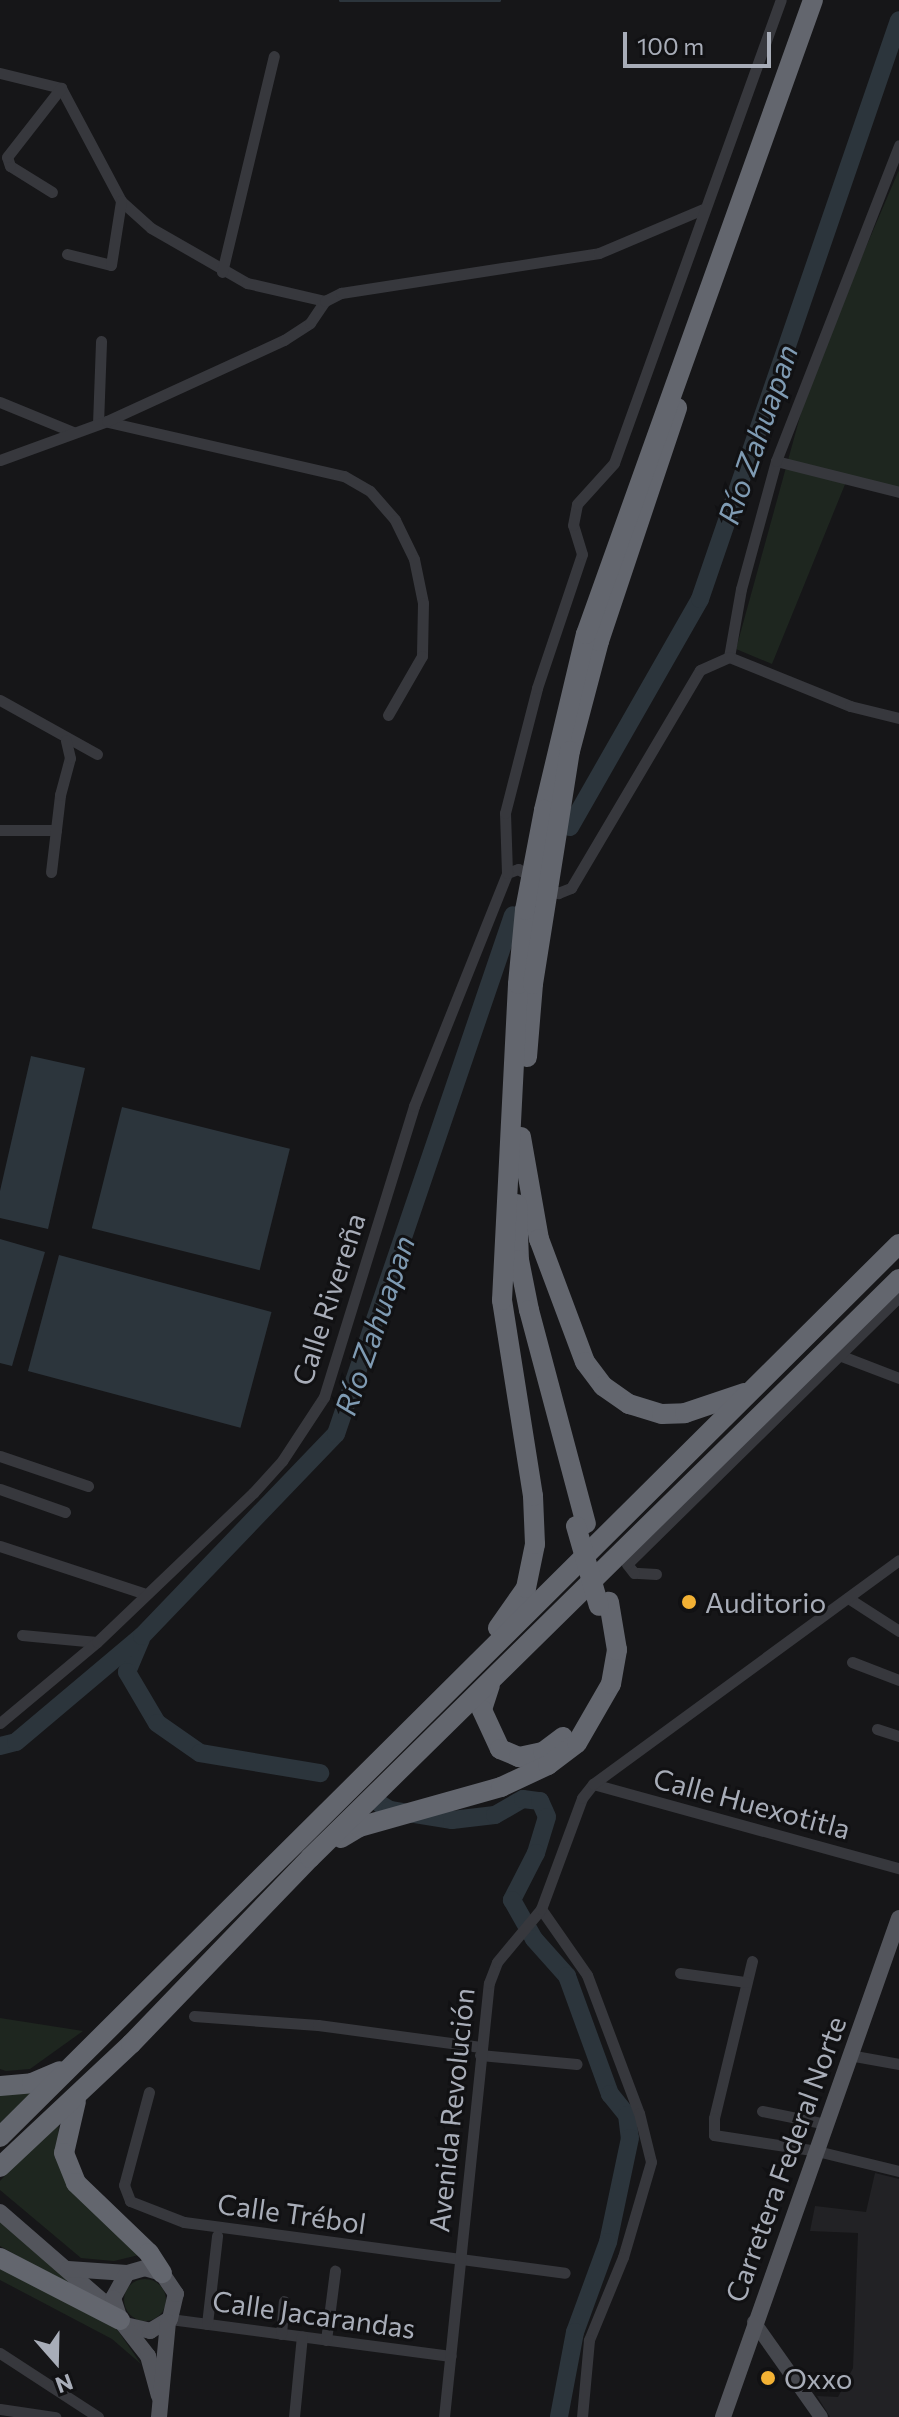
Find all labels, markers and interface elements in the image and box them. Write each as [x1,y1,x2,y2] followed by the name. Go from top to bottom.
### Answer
[627,16,775,66] scale bar
[637,31,704,60] text: 100 m
[709,339,805,529] water label: Río Zahuapan
[284,1209,372,1389] street label: Calle Rivereña
[326,1230,422,1420] water label: Río Zahuapan
[705,1585,826,1619] place label: Auditorio
[680,1593,698,1611] marker: Auditorio
[650,1761,854,1845] street label: Calle Huexotitla
[421,1986,481,2234] street label: Avenida Revolución
[718,2012,852,2306] street label: Carretera Federal Norte
[216,2186,368,2240] street label: Calle Trébol
[210,2283,418,2345] street label: Calle Jacarandas
[16,2321,96,2401] north arrow
[784,2361,852,2395] place label: Oxxo
[52,2369,77,2400] text: N
[759,2369,777,2387] marker: Oxxo

